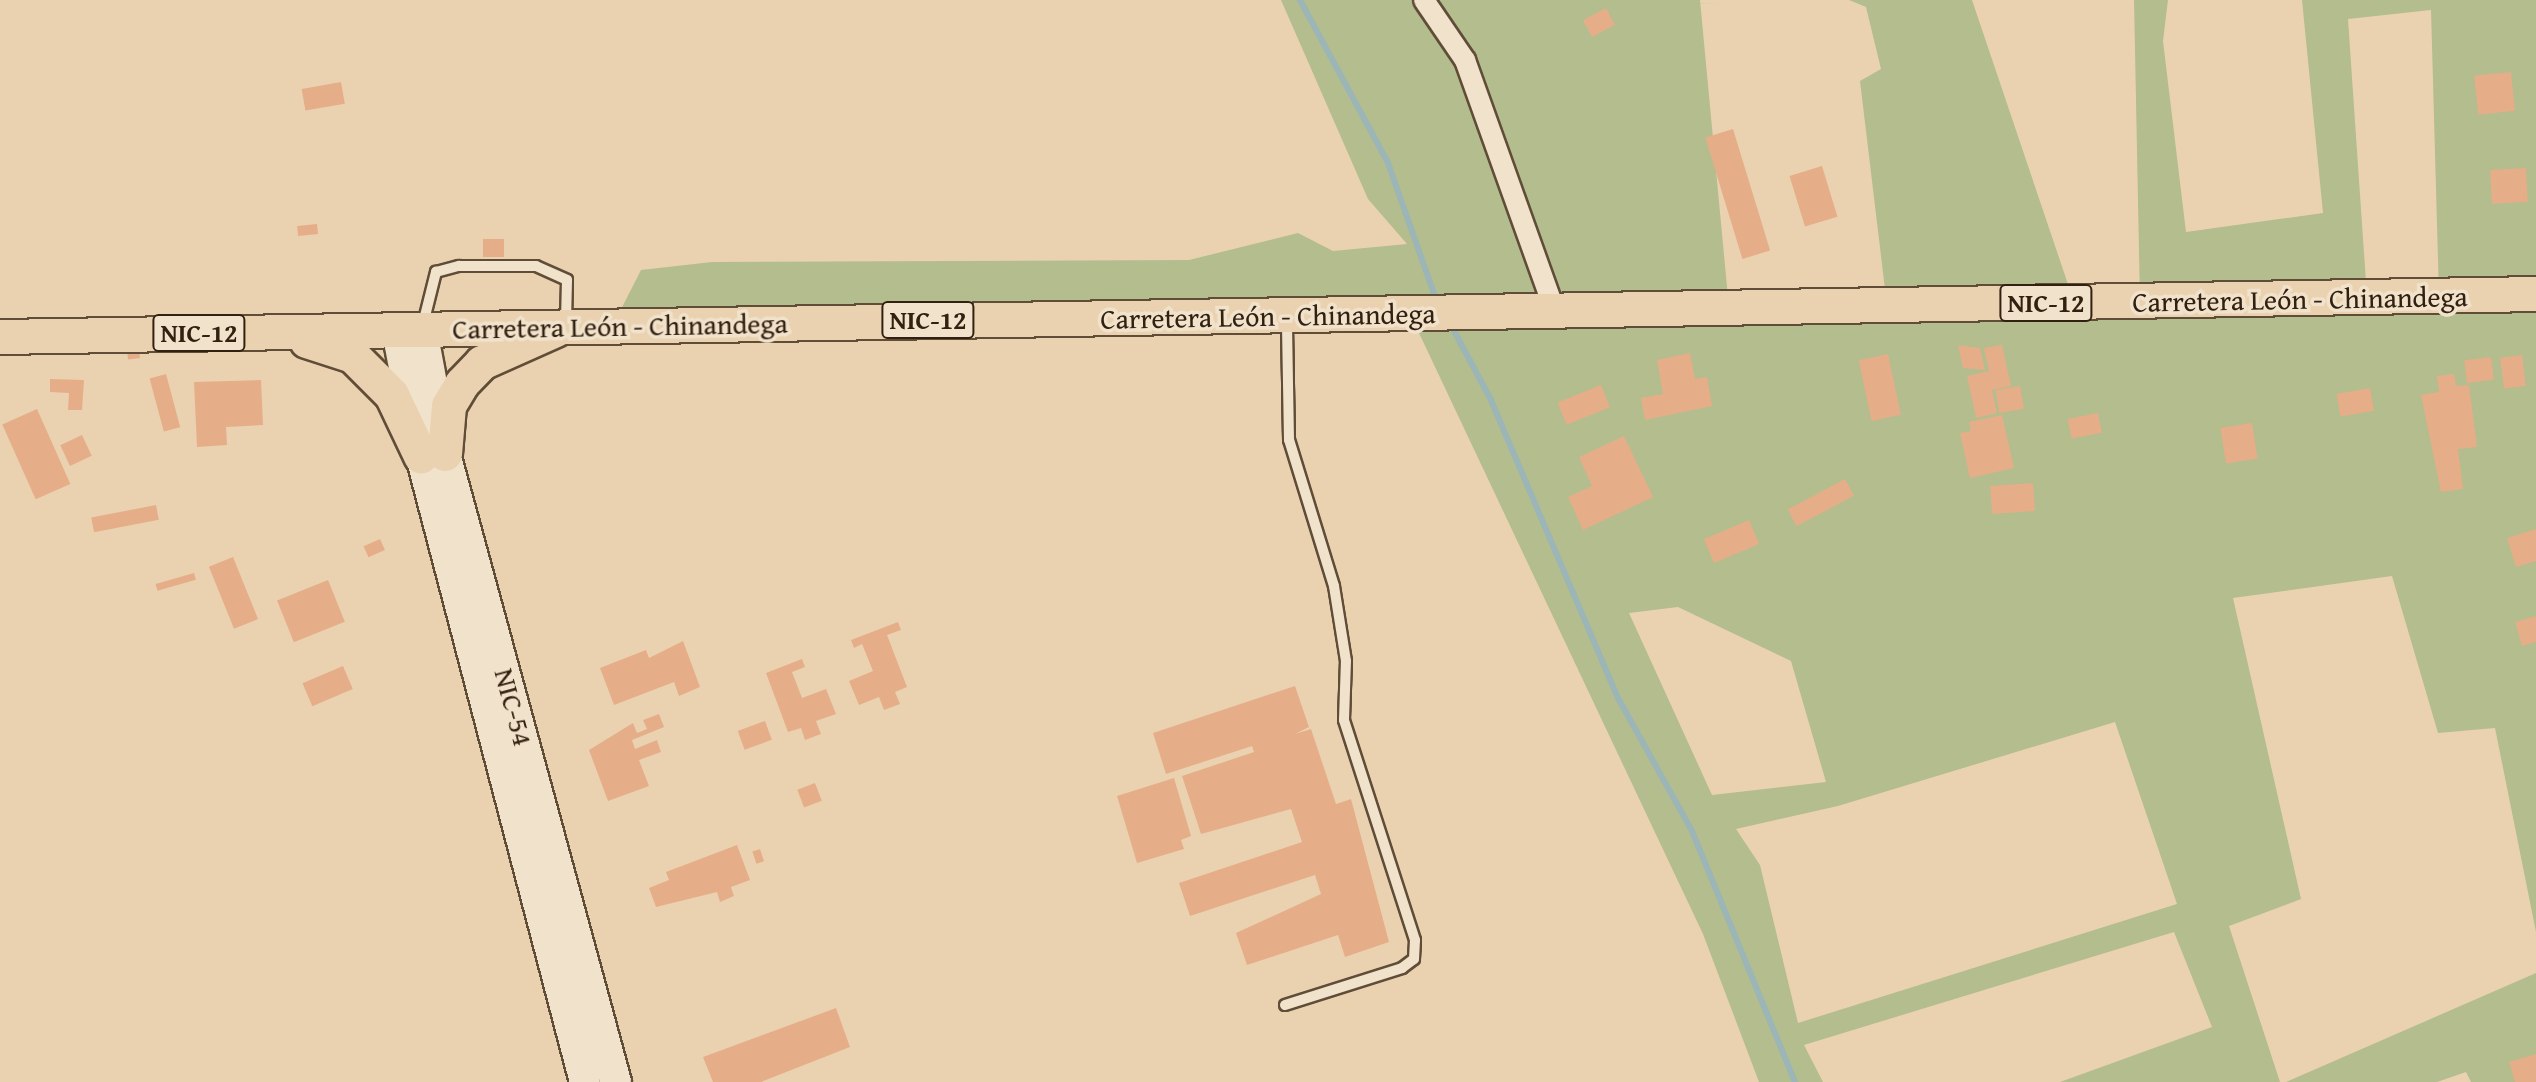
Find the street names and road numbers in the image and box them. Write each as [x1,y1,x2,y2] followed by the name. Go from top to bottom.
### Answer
[2132,279,2468,319] street label: Carretera León - Chinandega
[1998,281,2094,325] road number: NIC-12
[1100,296,1436,336] street label: Carretera León - Chinandega
[880,298,976,342] road number: NIC-12
[452,306,788,346] street label: Carretera León - Chinandega
[151,311,247,355] road number: NIC-12
[488,665,540,749] street label: NIC-54

